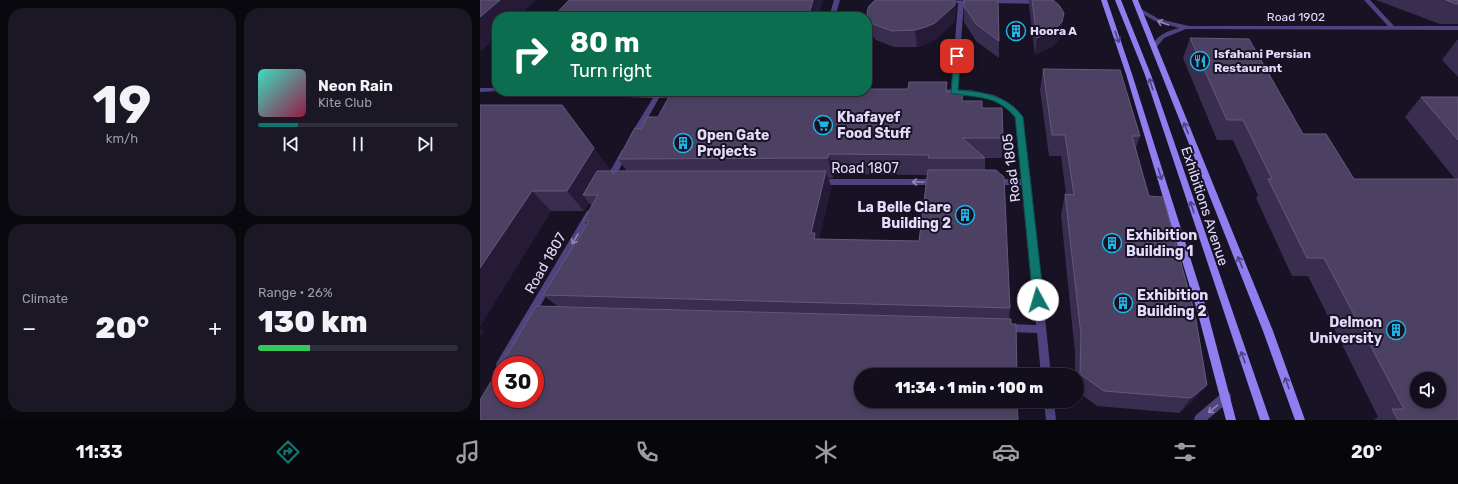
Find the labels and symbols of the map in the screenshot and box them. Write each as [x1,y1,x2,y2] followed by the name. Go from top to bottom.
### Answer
[1267,10,1325,24] street label: Road 1902
[1156,19,1169,26] one-way arrow
[1005,20,1027,42] building icon: Hoora A
[1030,24,1077,38] place label: Hoora A
[1114,30,1121,43] one-way arrow
[940,39,974,73] pin
[1214,47,1311,75] place label: Isfahani Persian Restaurant
[1189,50,1211,72] restaurant icon: Isfahani Persian Restaurant
[1146,78,1154,90] one-way arrow
[837,109,911,142] place label: Khafayef Food Stuff
[812,114,834,136] supermarket icon: Khafayef Food Stuff
[1182,123,1189,135] one-way arrow
[697,127,769,160] place label: Open Gate Projects
[672,132,694,154] building icon: Open Gate Projects
[999,133,1024,203] street label: Road 1805
[1177,144,1232,268] street label: Exhibitions Avenue
[831,160,899,177] street label: Road 1807
[1157,168,1164,181] one-way arrow
[912,178,925,186] one-way arrow
[857,199,951,232] place label: La Belle Clare Building 2
[1187,201,1195,213] one-way arrow
[954,204,976,226] building icon: La Belle Clare Building 2
[1126,227,1197,260] place label: Exhibition Building 1
[521,230,570,297] street label: Road 1807
[1101,232,1123,254] building icon: Exhibition Building 1
[570,233,578,245] one-way arrow
[1235,257,1243,269] one-way arrow
[1017,279,1059,321] position arrow
[1137,287,1208,320] place label: Exhibition Building 2
[1112,292,1134,314] building icon: Exhibition Building 2
[1309,314,1383,347] place label: Delmon University
[1385,319,1407,341] building icon: Delmon University
[1238,351,1246,363] one-way arrow
[492,356,544,408] speed limit sign: 30
[1282,378,1290,390] one-way arrow
[1208,404,1218,413] one-way arrow

